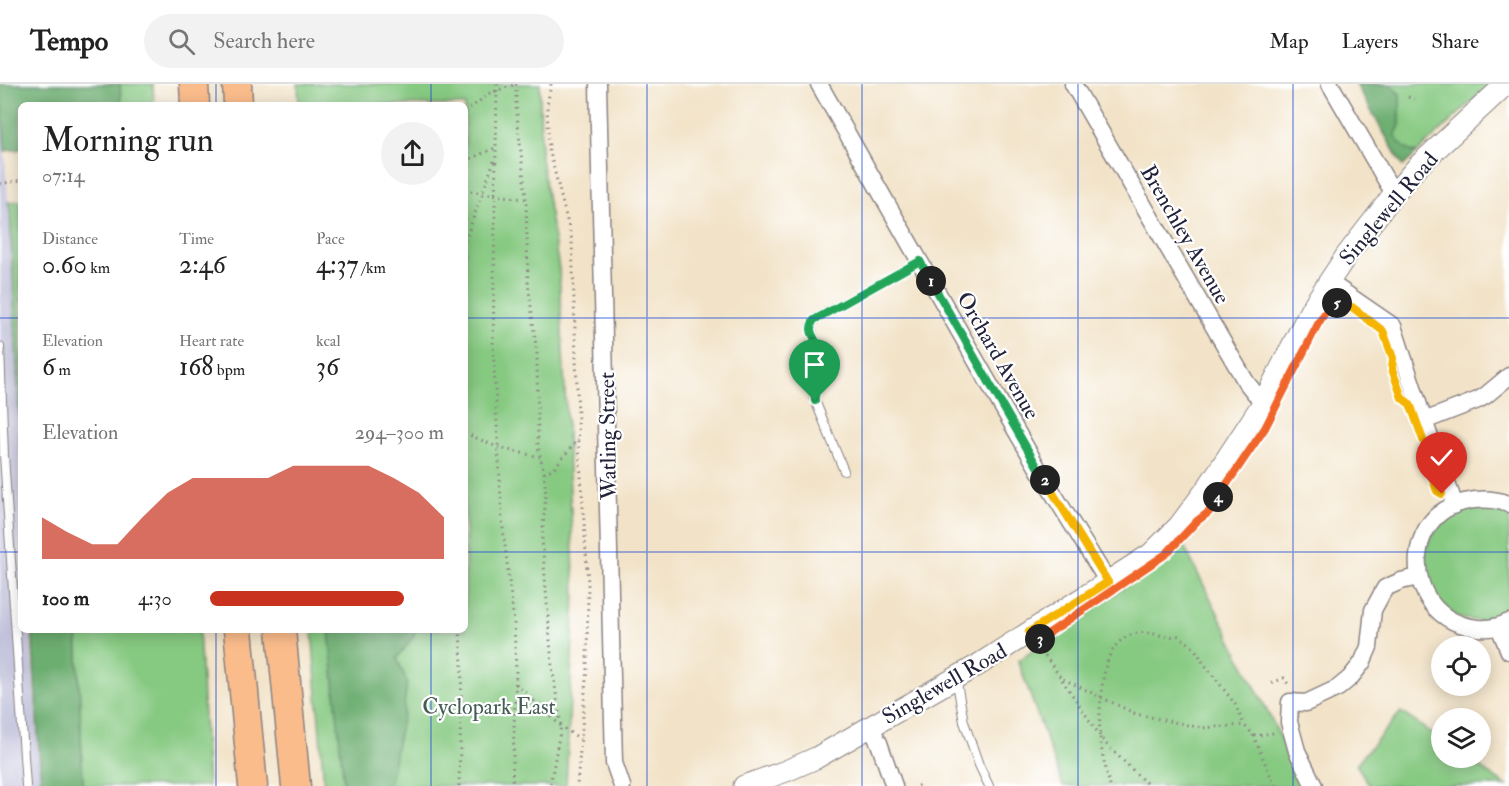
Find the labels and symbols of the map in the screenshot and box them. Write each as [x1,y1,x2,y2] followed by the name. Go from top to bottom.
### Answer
[1333,146,1444,271] street label: Singlewell Road
[1134,160,1236,309] street label: Brenchley Avenue
[916,266,946,296] pin: 1
[950,287,1046,424] street label: Orchard Avenue
[1322,288,1352,318] pin: 5
[789,339,840,401] pin
[593,372,623,501] street label: Watling Street
[1416,432,1467,494] pin
[1030,465,1060,495] pin: 2
[1203,482,1233,512] pin: 4
[1025,624,1055,654] pin: 3
[877,637,1012,731] street label: Singlewell Road
[422,693,556,722] park label: Cyclopark East

